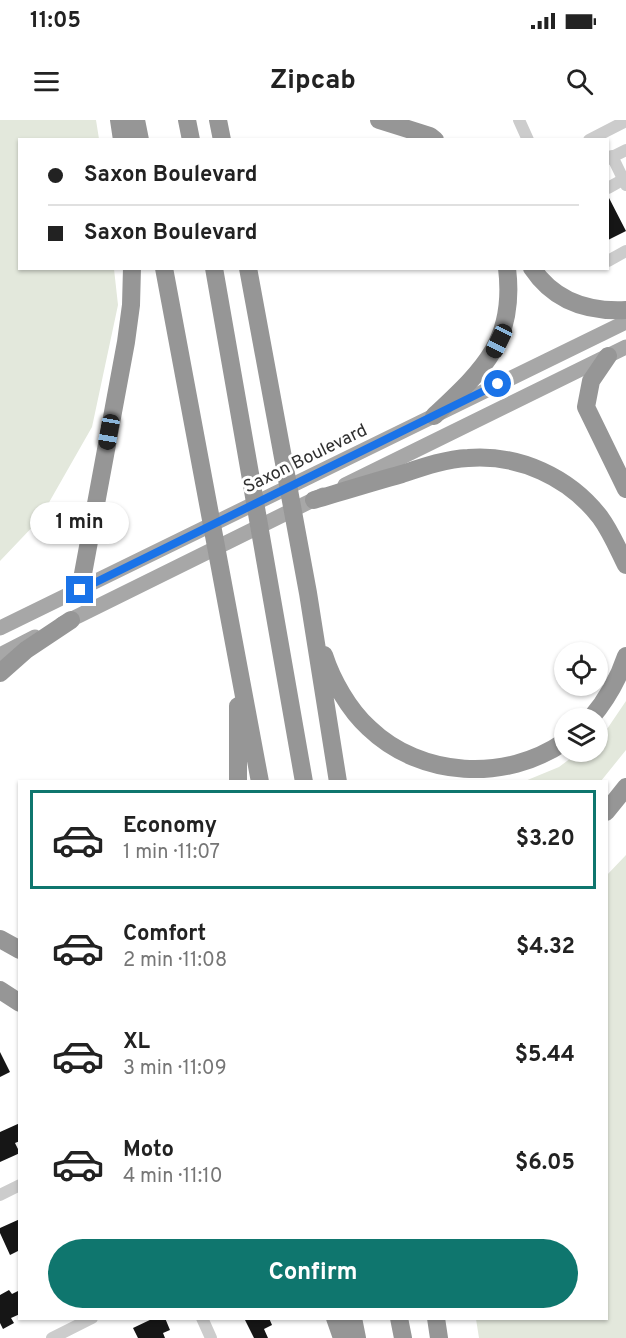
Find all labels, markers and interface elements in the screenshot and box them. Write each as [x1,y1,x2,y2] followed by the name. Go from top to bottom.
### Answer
[30,8,81,35] text: 11:05
[270,64,356,98] text: Zipcab
[30,65,63,98] icon: menu
[563,65,596,98] icon: search
[84,162,257,189] text: Saxon Boulevard
[84,220,257,247] text: Saxon Boulevard
[483,321,515,361] car
[484,370,511,397] route start
[97,413,121,451] car
[240,419,371,499] street label: Saxon Boulevard
[31,503,130,545] callout: 1 min
[55,510,104,536] text: 1 min
[66,576,93,603] route end
[554,642,608,762] map controls
[554,642,608,696] button: locate
[554,708,608,762] button: layers
[51,813,105,867] icon: car
[123,813,217,840] text: Economy
[516,826,575,853] text: $3.20
[123,840,220,866] text: 1 min · 11:07
[51,921,105,975] icon: car
[123,921,206,948] text: Comfort
[516,934,575,961] text: $4.32
[123,948,227,974] text: 2 min · 11:08
[51,1029,105,1083] icon: car
[123,1029,150,1056] text: XL
[515,1042,575,1069] text: $5.44
[123,1056,227,1082] text: 3 min · 11:09
[51,1137,105,1191] icon: car
[123,1137,174,1164] text: Moto
[515,1150,575,1177] text: $6.05
[123,1164,223,1190] text: 4 min · 11:10
[48,1239,578,1308] button: Confirm

